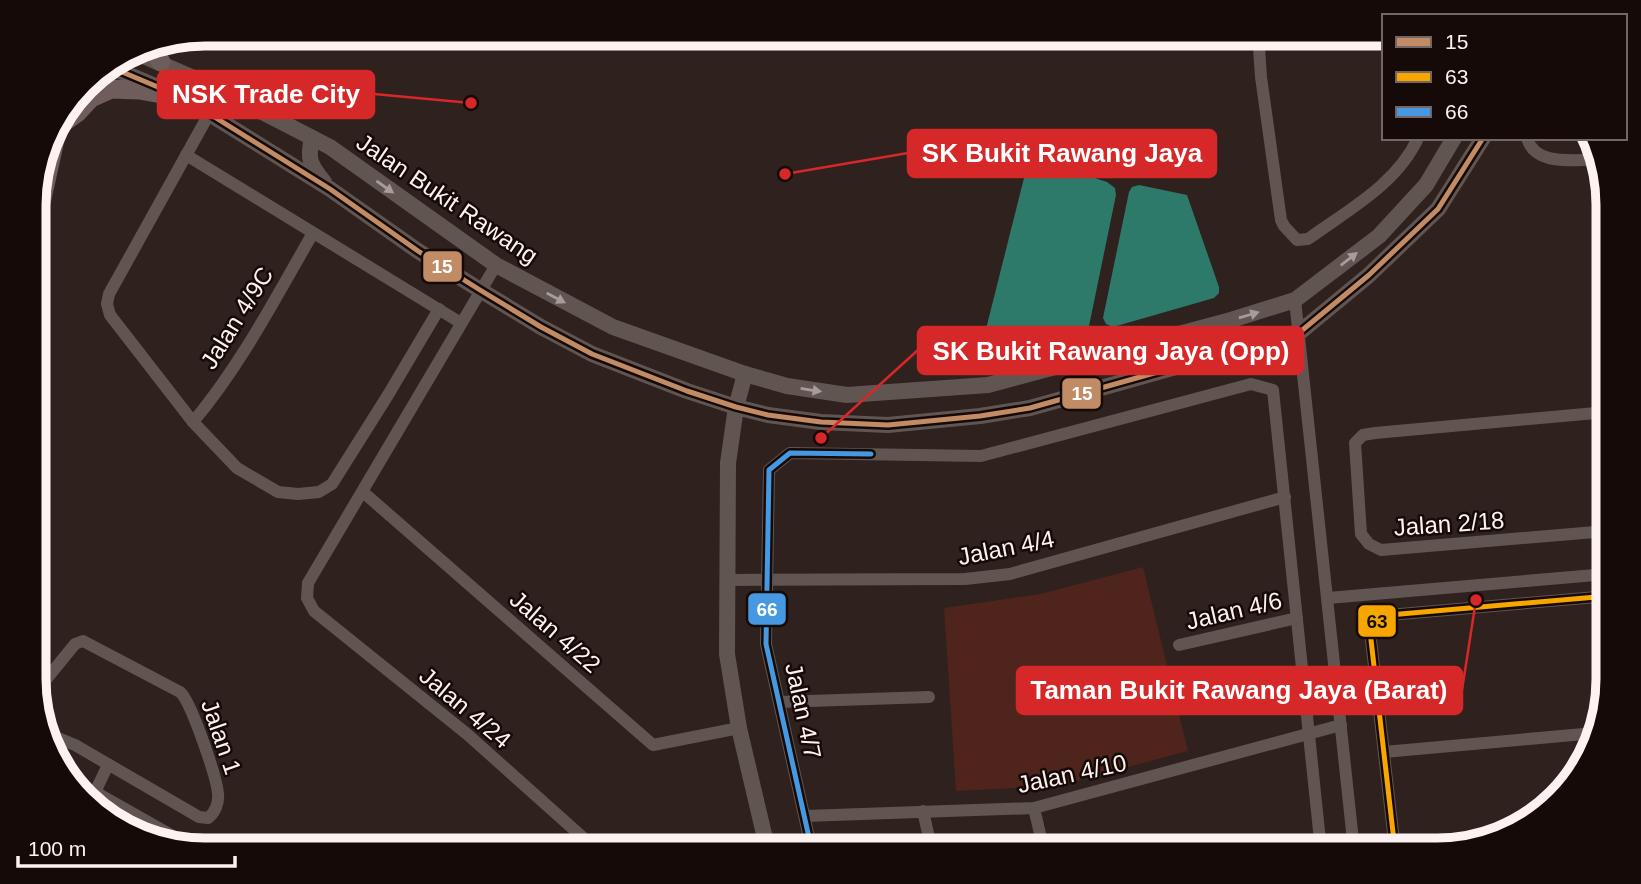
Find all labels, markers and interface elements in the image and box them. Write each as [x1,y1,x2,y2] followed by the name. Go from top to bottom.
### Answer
[1382,14,1627,140] legend
[1445,30,1468,53] text: 15
[1445,65,1468,88] text: 63
[158,71,374,118] callout: NSK Trade City
[172,79,360,109] text: NSK Trade City
[1445,100,1468,123] text: 66
[352,128,543,269] street label: Jalan Bukit Rawang
[908,130,1216,177] callout: SK Bukit Rawang Jaya
[922,138,1203,168] text: SK Bukit Rawang Jaya
[376,179,394,193] one-way arrow
[422,250,463,283] line badge: 15
[1340,252,1358,267] one-way arrow
[431,256,453,277] text: 15
[195,262,278,374] street label: Jalan 4/9C
[546,292,566,303] one-way arrow
[1238,309,1260,320] one-way arrow
[918,327,1303,374] callout: SK Bukit Rawang Jaya (Opp)
[933,336,1289,366] text: SK Bukit Rawang Jaya (Opp)
[1061,377,1102,410] line badge: 15
[1071,383,1093,404] text: 15
[800,385,822,396] one-way arrow
[1393,506,1505,541] street label: Jalan 2/18
[956,525,1056,570] street label: Jalan 4/4
[505,585,606,678] street label: Jalan 4/22
[1183,586,1284,635] street label: Jalan 4/6
[747,592,787,626] line badge: 66
[756,599,778,620] text: 66
[1357,604,1397,638] line badge: 63
[1366,611,1388,632] text: 63
[780,660,827,761] street label: Jalan 4/7
[414,662,516,754] street label: Jalan 4/24
[1017,667,1462,714] callout: Taman Bukit Rawang Jaya (Barat)
[1030,675,1448,705] text: Taman Bukit Rawang Jaya (Barat)
[196,696,247,778] street label: Jalan 1
[1015,749,1129,798] street label: Jalan 4/10
[18,824,234,868] scale bar
[28,837,86,860] text: 100 m

